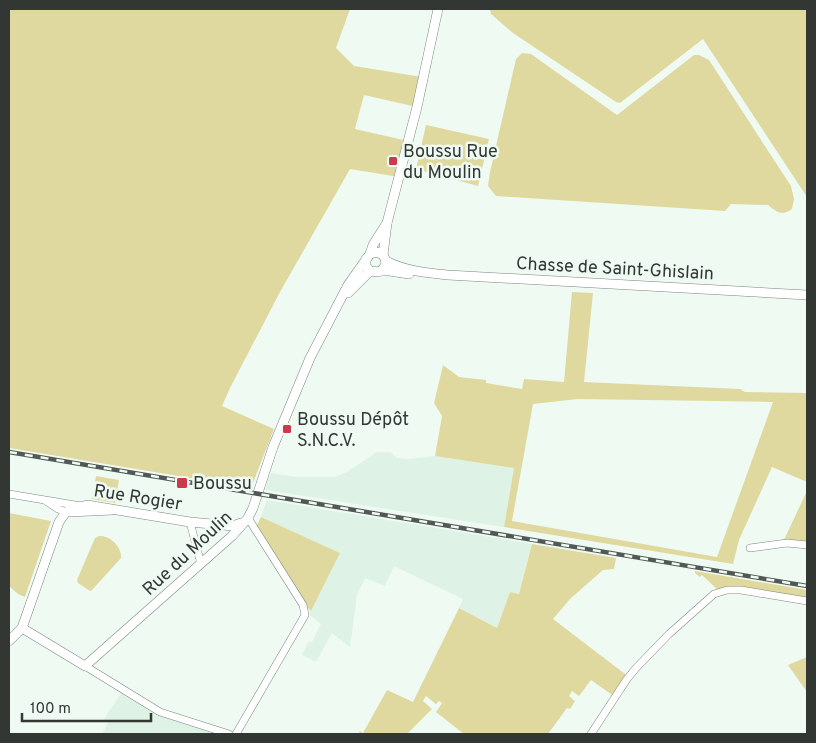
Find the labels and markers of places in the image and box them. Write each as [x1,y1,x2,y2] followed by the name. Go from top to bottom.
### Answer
[403,141,498,185] place label: Boussu Rue du Moulin
[387,155,399,167] marker: Boussu Rue du Moulin
[297,409,409,453] place label: Boussu Dépôt S.N.C.V.
[281,423,293,435] marker: Boussu Dépôt S.N.C.V.
[193,473,252,496] place label: Boussu
[175,476,189,490] marker: Boussu

